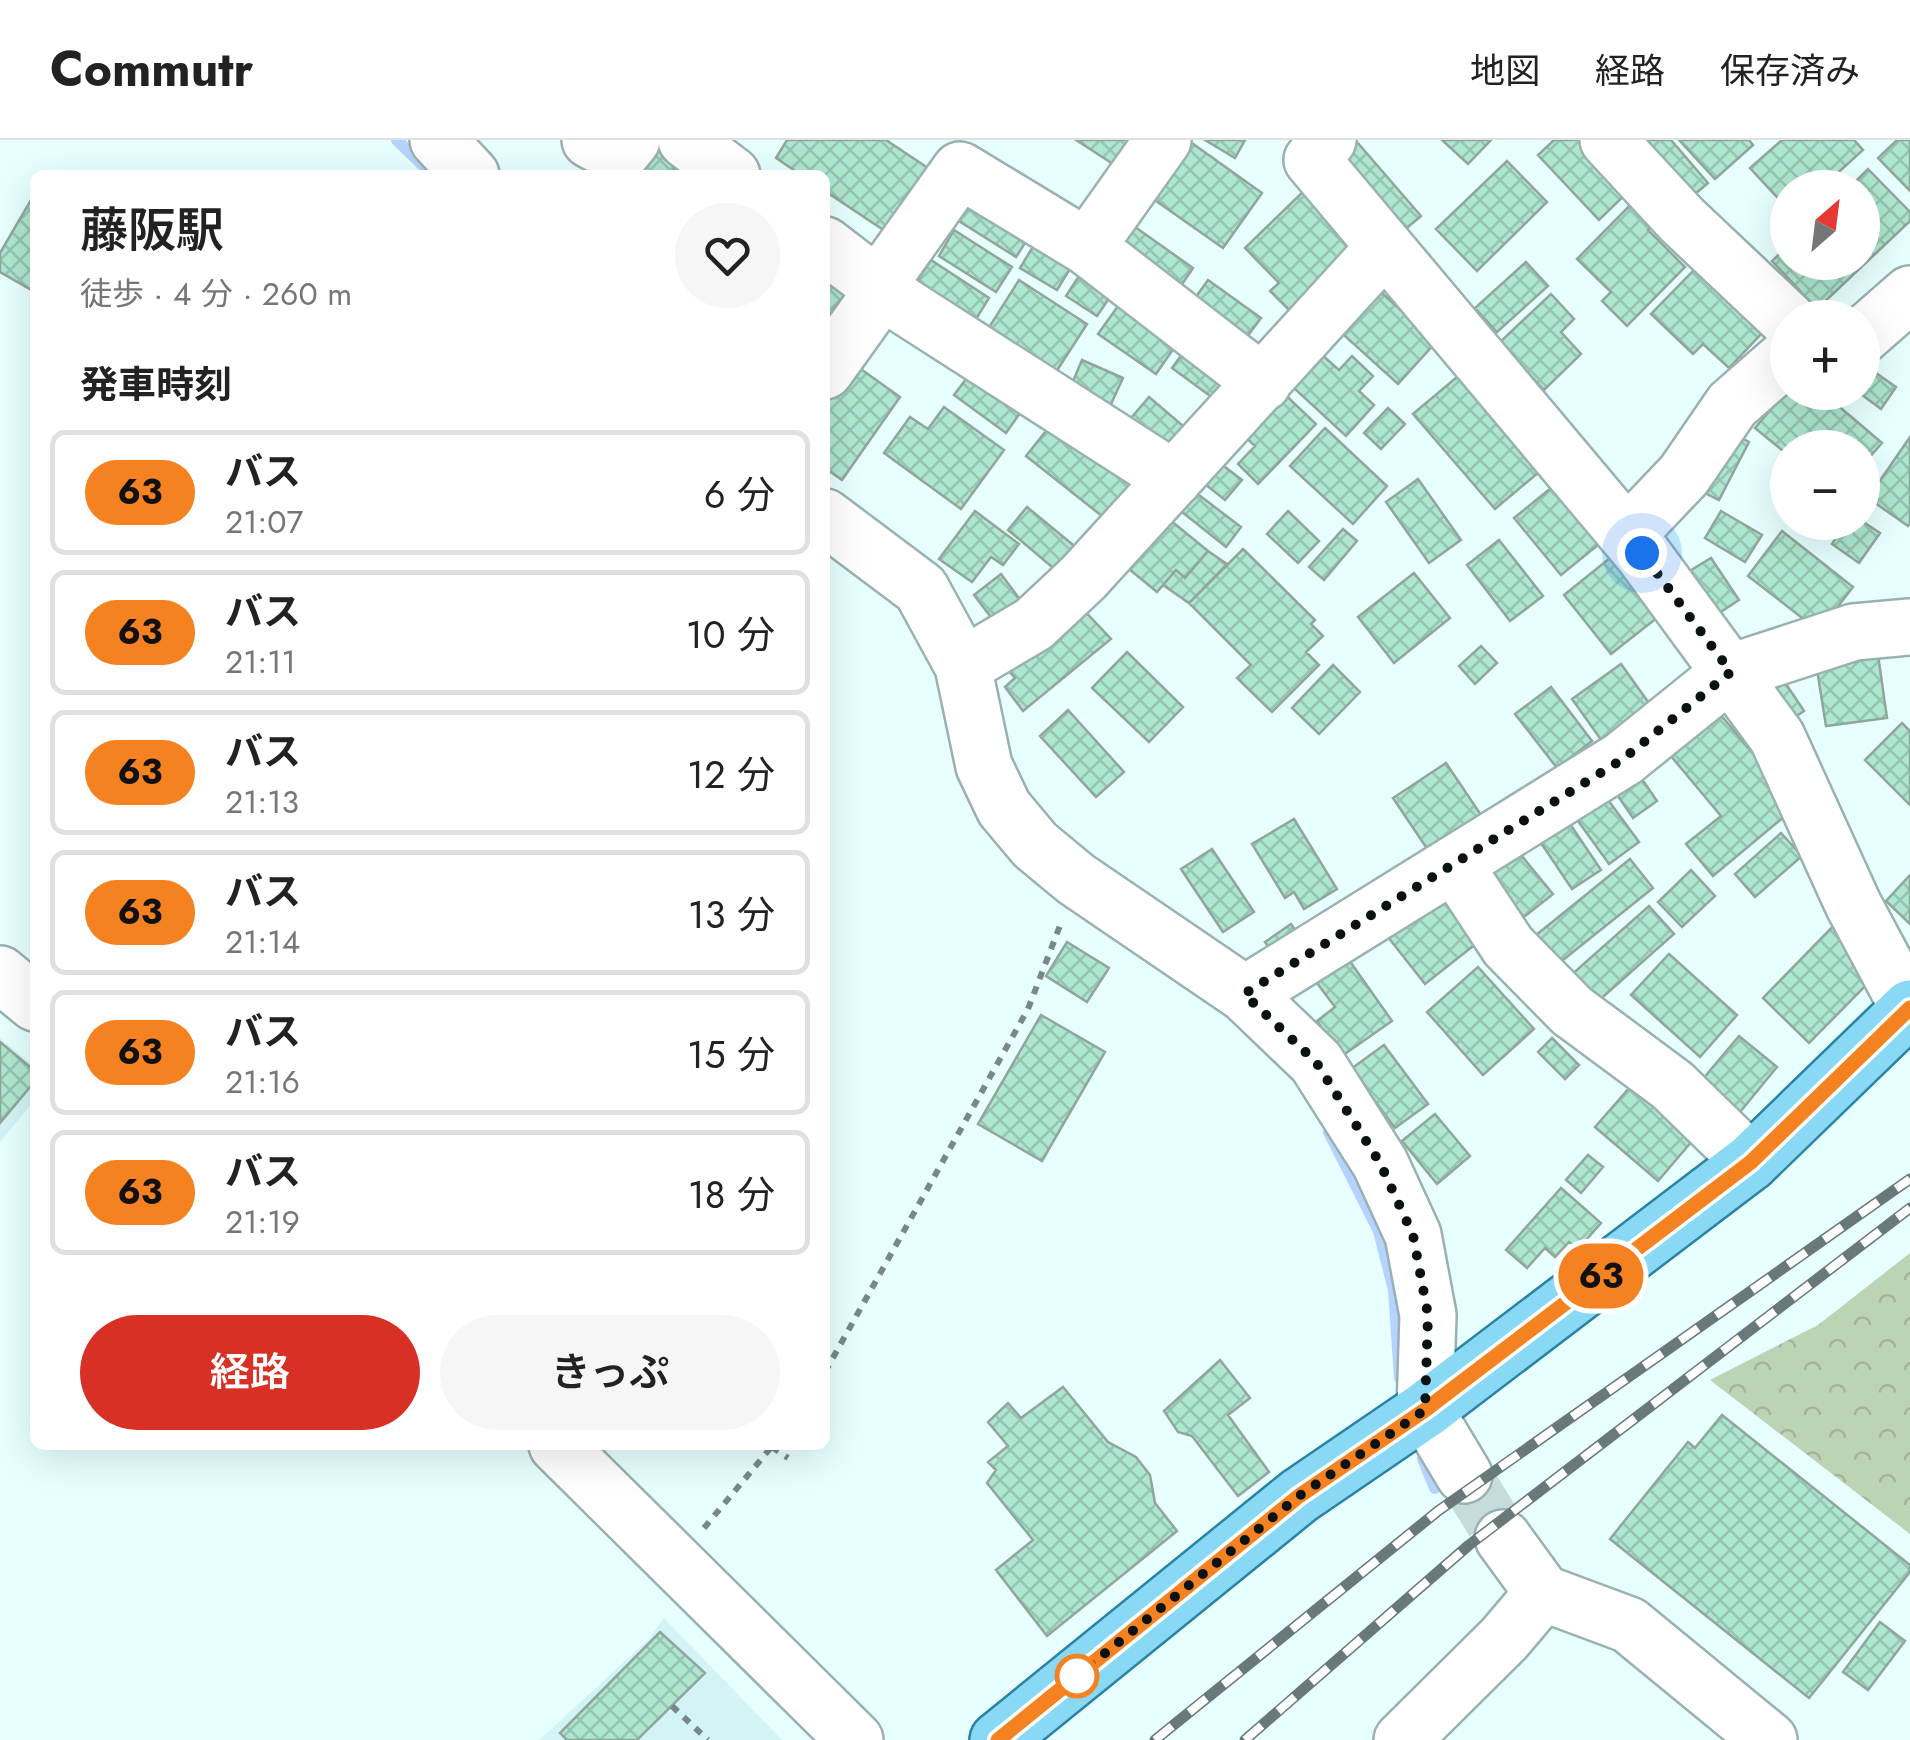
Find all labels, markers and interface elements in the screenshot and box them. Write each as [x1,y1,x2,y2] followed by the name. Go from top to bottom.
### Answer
[50,35,253,104] text: Commutr
[1470,46,1540,96] text: 地図
[1595,46,1665,96] text: 経路
[1720,46,1860,96] text: 保存済み
[1770,170,1880,280] north arrow
[1770,170,1880,540] map controls
[80,196,224,265] text: 藤阪駅
[675,203,780,308] button: heart
[80,271,352,317] text: 徒歩 · 4 分 · 260 m
[1770,300,1880,410] button: +
[80,357,232,412] text: 発車時刻
[1770,430,1880,540] button: −
[225,444,301,499] text: バス
[117,467,163,517] text: 63
[704,467,775,522] text: 6 分
[225,499,303,545] text: 21:07
[1617,528,1667,578] your location
[225,584,301,639] text: バス
[117,607,163,657] text: 63
[686,607,775,662] text: 10 分
[225,639,296,685] text: 21:11
[225,724,301,779] text: バス
[117,747,163,797] text: 63
[687,747,775,802] text: 12 分
[225,779,299,825] text: 21:13
[225,864,301,919] text: バス
[117,887,163,937] text: 63
[688,887,775,942] text: 13 分
[225,919,300,965] text: 21:14
[225,1004,301,1059] text: バス
[117,1027,163,1077] text: 63
[687,1027,775,1082] text: 15 分
[225,1059,300,1105] text: 21:16
[225,1144,301,1199] text: バス
[117,1167,163,1217] text: 63
[688,1167,775,1222] text: 18 分
[225,1199,300,1245] text: 21:19
[1556,1244,1646,1308] line badge: 63
[1578,1251,1624,1301] text: 63
[80,1315,420,1430] button: 経路
[440,1315,780,1430] button: きっぷ
[1056,1655,1098,1697] unlabelled marker

